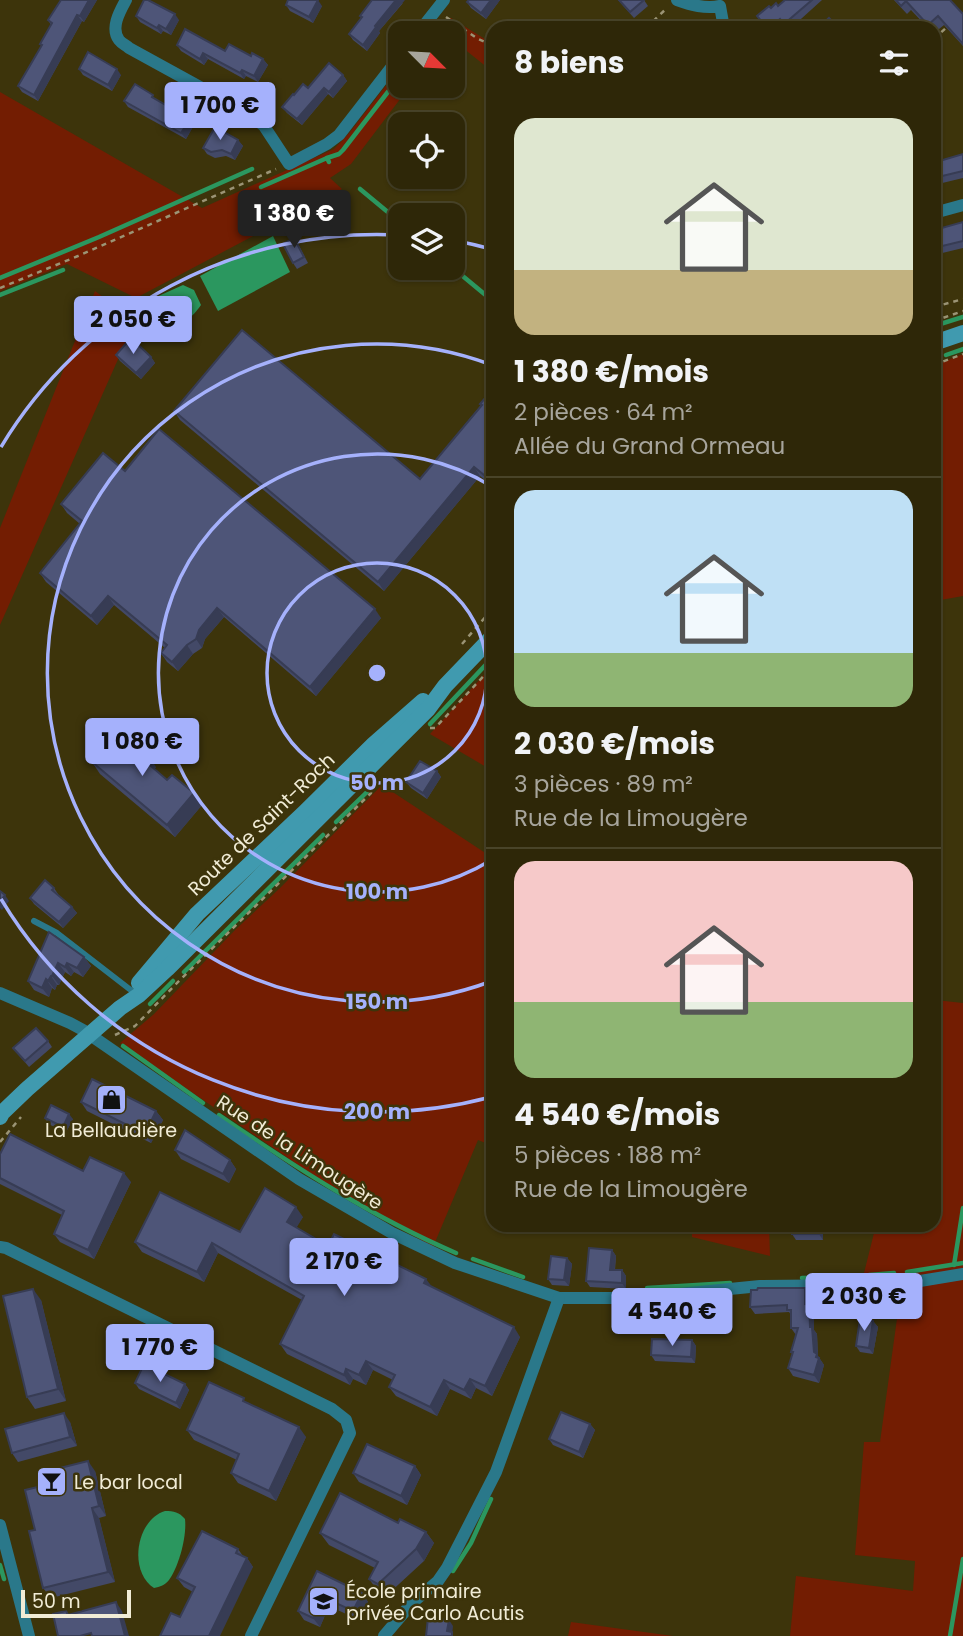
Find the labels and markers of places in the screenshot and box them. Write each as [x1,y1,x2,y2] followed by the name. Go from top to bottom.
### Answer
[155,82,285,142] pin: 1 700 €
[229,190,359,250] pin: 1 380 €
[68,296,198,356] pin: 2 050 €
[365,661,389,685] centre of rings
[77,718,207,778] pin: 1 080 €
[94,1082,128,1116] shop icon: La Bellaudière
[45,1117,177,1144] place label: La Bellaudière
[279,1238,409,1298] pin: 2 170 €
[799,1274,929,1333] pin: 2 030 €
[607,1288,737,1348] pin: 4 540 €
[95,1324,225,1384] pin: 1 770 €
[34,1465,68,1499] bar icon: Le bar local
[74,1469,183,1496] place label: Le bar local
[346,1578,524,1627] place label: École primaire privée Carlo Acutis
[306,1585,340,1619] school or university icon: École primaire privée Carlo Acutis

